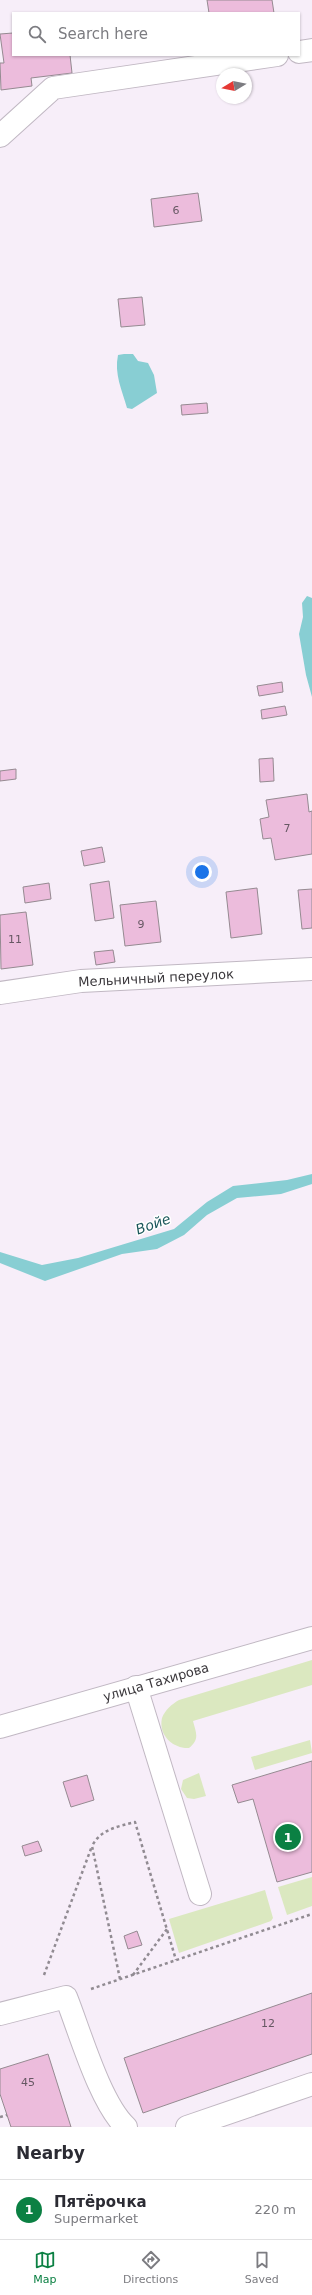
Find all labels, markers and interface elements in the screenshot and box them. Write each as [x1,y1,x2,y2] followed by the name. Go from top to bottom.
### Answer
[12,12,300,56] search box
[26,23,48,45] icon: search
[58,25,148,43] text: Search here
[216,68,252,104] north arrow
[173,204,180,217] house number: 6
[284,822,291,835] house number: 7
[192,862,212,882] your location
[138,918,145,931] house number: 9
[8,933,22,946] house number: 11
[78,966,234,990] street label: Мельничный переулок
[133,1210,173,1238] water label: Войе
[101,1660,211,1704] street label: улица Тахирова
[275,1822,301,1852] pin: 1
[261,2017,275,2030] house number: 12
[21,2076,35,2089] house number: 45
[16,2143,85,2163] text: Nearby
[54,2193,147,2211] text: Пятёрочка
[24,2202,34,2217] text: 1
[254,2202,296,2217] text: 220 m
[54,2211,138,2226] text: Supermarket
[33,2249,56,2286] tab: Map
[123,2249,178,2286] tab: Directions
[245,2249,279,2286] tab: Saved

